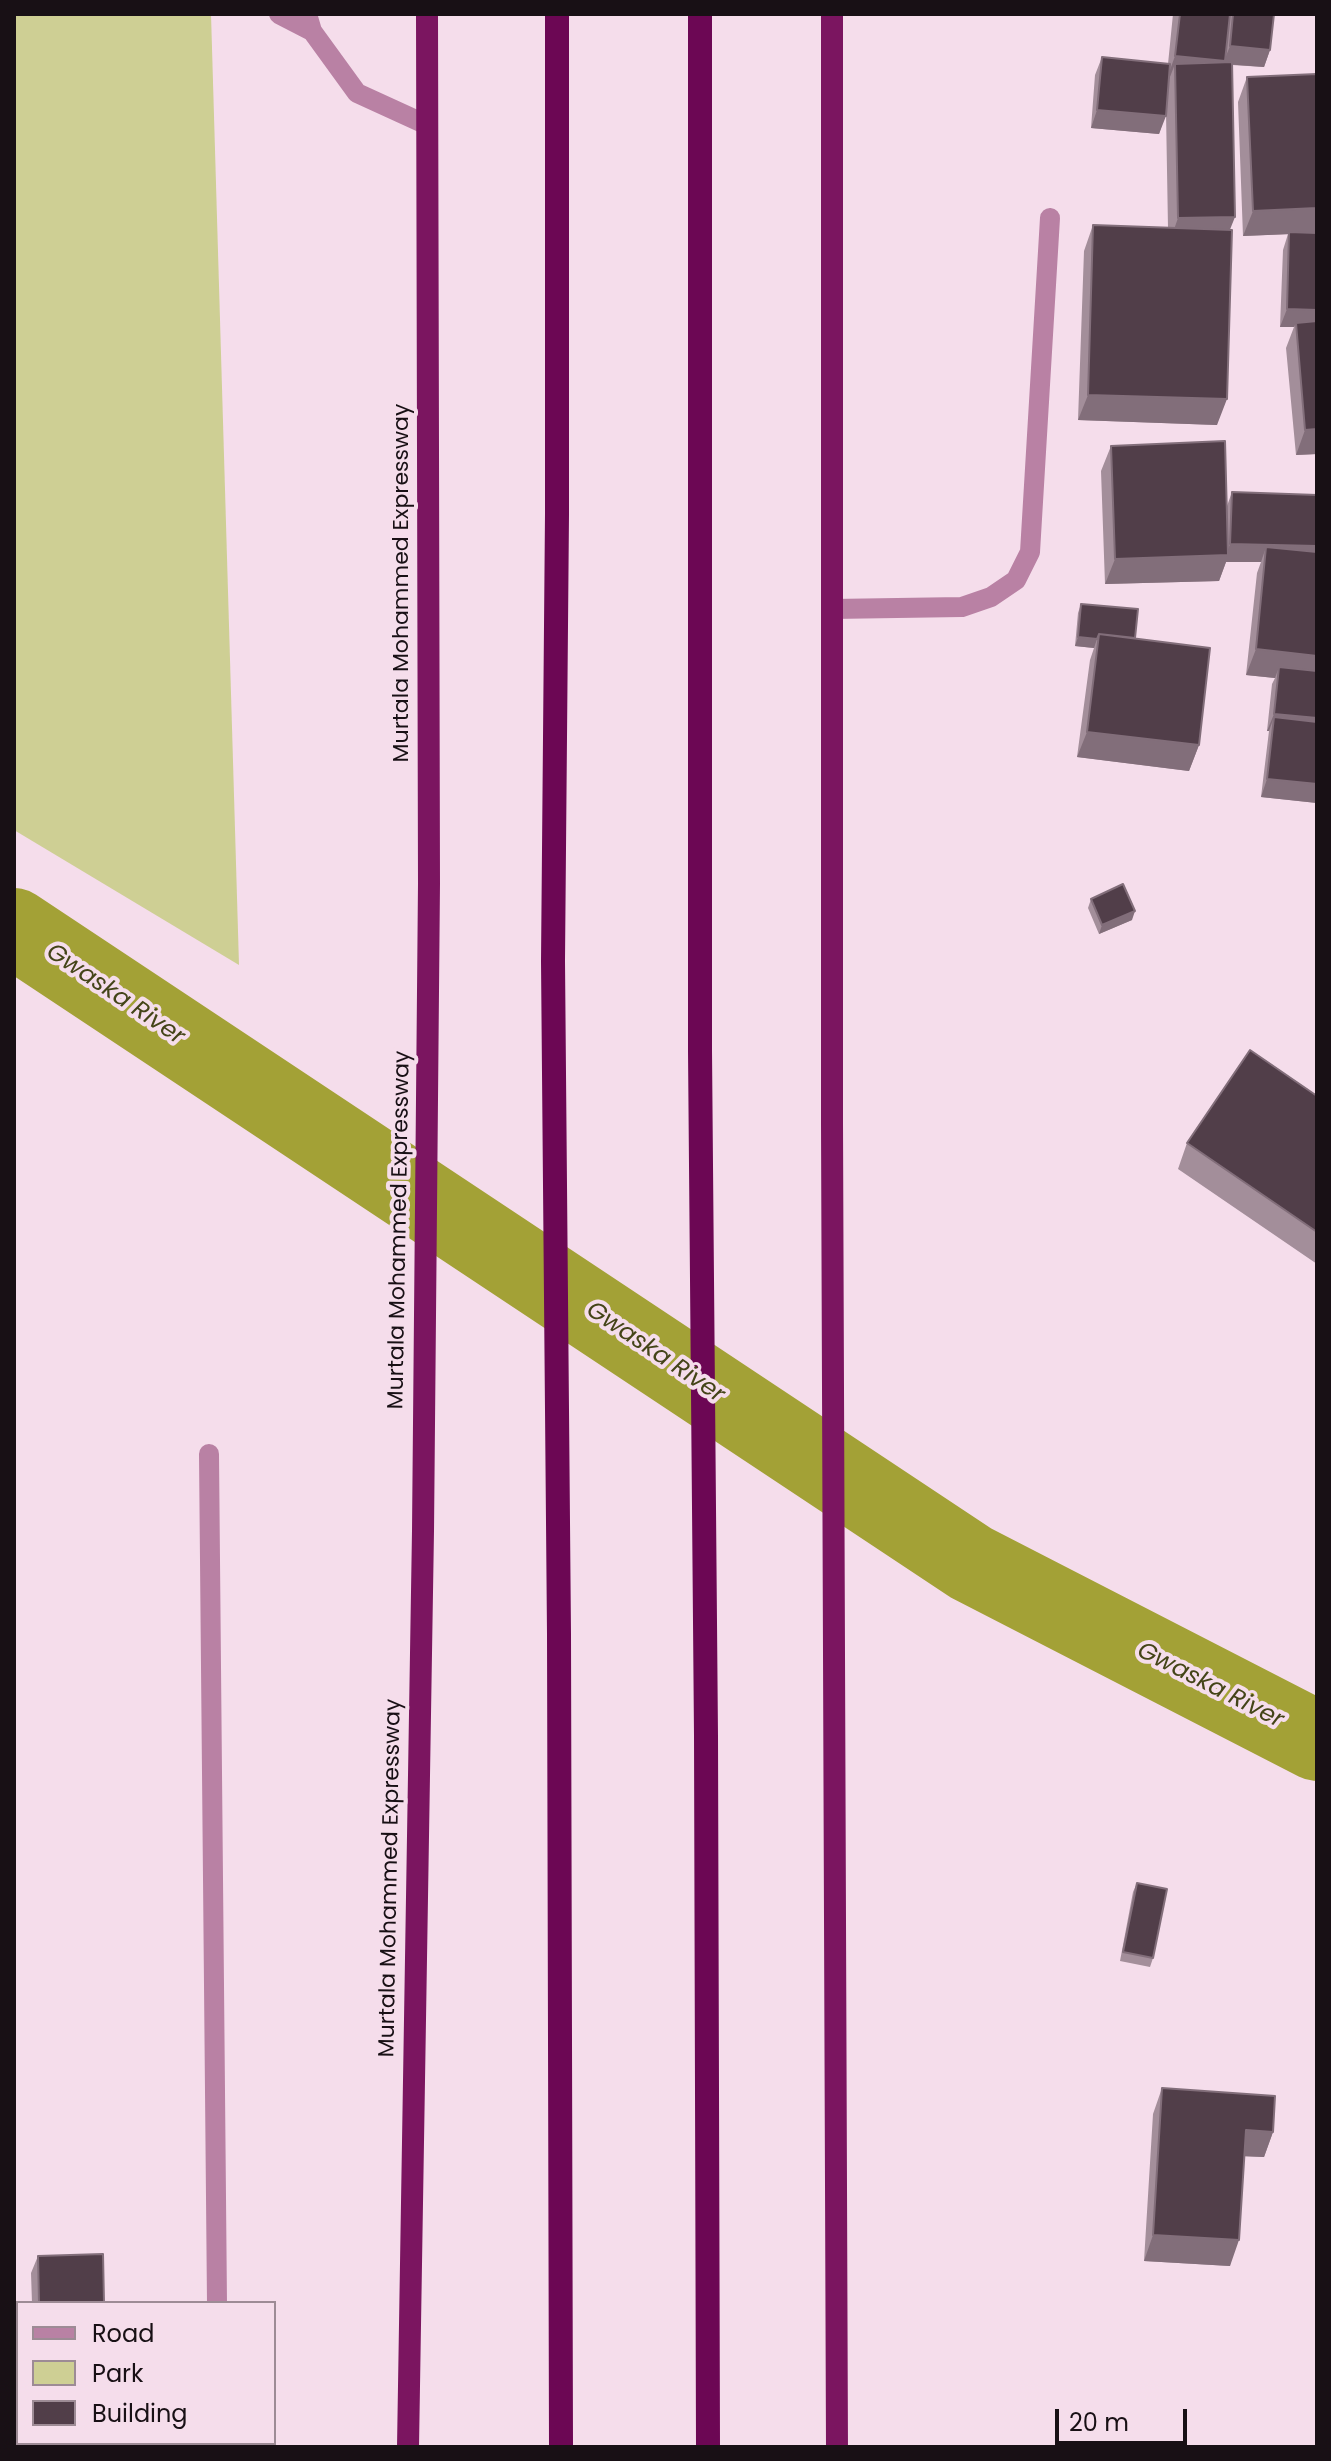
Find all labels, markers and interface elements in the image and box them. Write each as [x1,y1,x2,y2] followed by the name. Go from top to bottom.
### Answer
[389,404,415,762] street label: Murtala Mohammed Expressway
[40,938,190,1052] water label: Gwaska River
[384,1050,416,1410] street label: Murtala Mohammed Expressway
[580,1296,730,1410] water label: Gwaska River
[1132,1637,1288,1735] water label: Gwaska River
[375,1698,407,2058] street label: Murtala Mohammed Expressway
[16,2301,276,2445] legend
[92,2317,154,2350] text: Road
[92,2357,143,2390] text: Park
[1059,2393,1191,2443] scale bar
[92,2397,188,2430] text: Building
[1069,2406,1129,2439] text: 20 m

